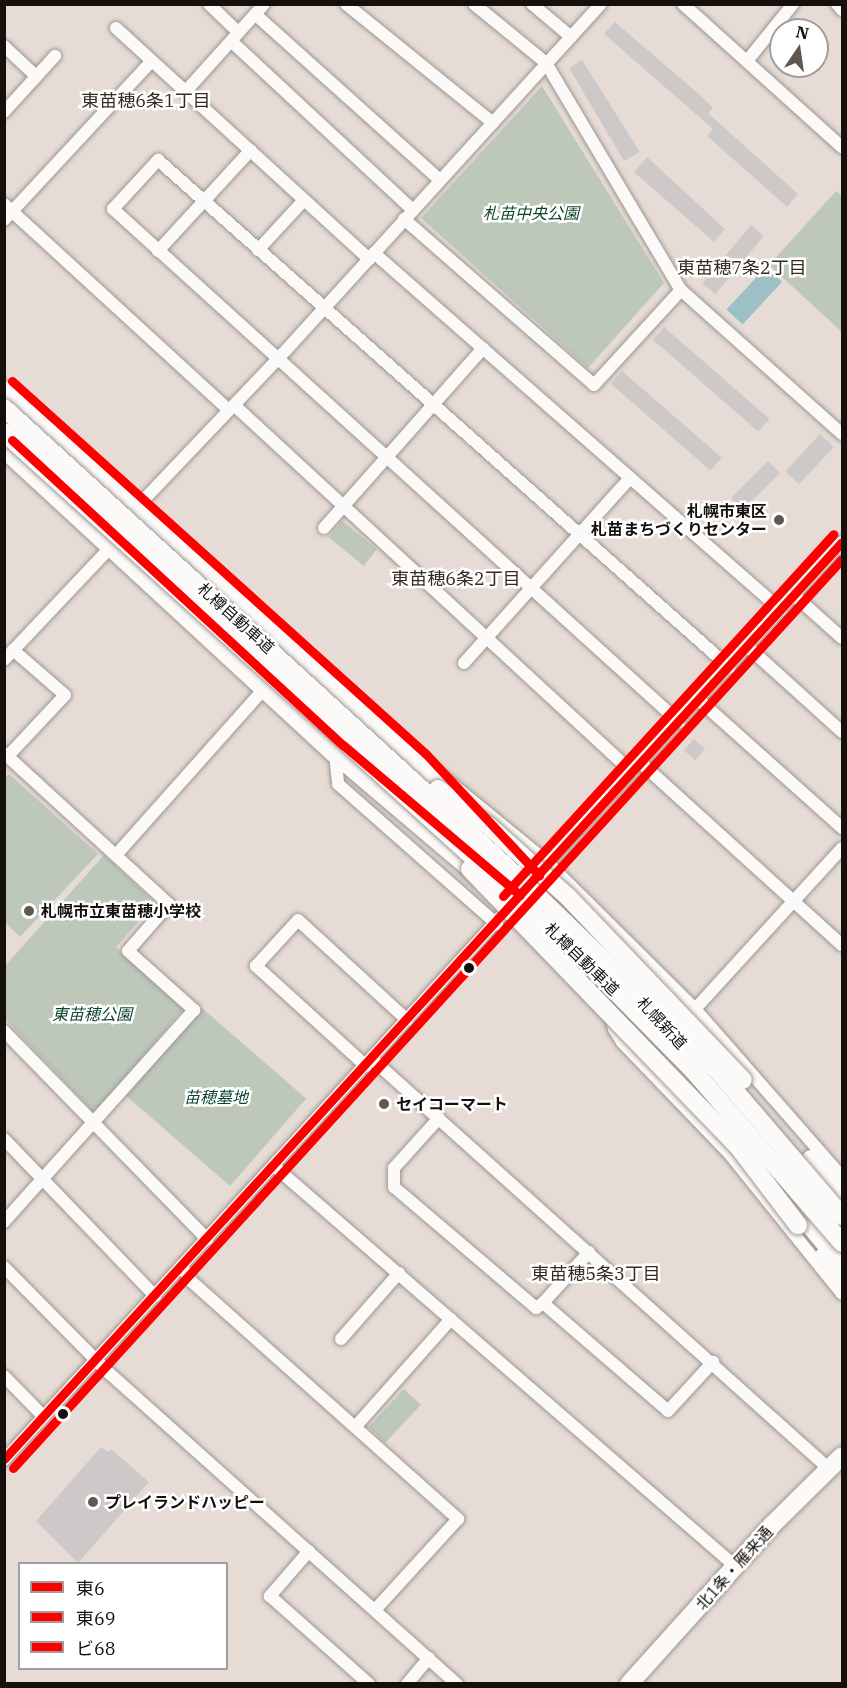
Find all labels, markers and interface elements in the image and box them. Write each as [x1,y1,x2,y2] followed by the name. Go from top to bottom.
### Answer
[769,18,829,78] north arrow
[794,21,811,44] text: N
[81,90,211,112] district label: 東苗穂6条1丁目
[483,203,579,223] park label: 札苗中央公園
[677,257,807,279] district label: 東苗穂7条2丁目
[591,501,767,539] place label: 札幌市東区 札苗まちづくりセンター
[772,513,786,527] marker: 札幌市東区 札苗まちづくりセンター
[391,568,521,590] district label: 東苗穂6条2丁目
[194,579,278,657] street label: 札樽自動車道
[41,901,201,921] place label: 札幌市立東苗穂小学校
[22,904,36,918] marker: 札幌市立東苗穂小学校
[541,919,623,999] street label: 札樽自動車道
[463,962,475,974] unlabelled marker
[633,993,691,1053] street label: 札幌新道
[52,1004,132,1024] park label: 東苗穂公園
[184,1087,248,1107] park label: 苗穂墓地
[396,1094,508,1114] place label: セイコーマート
[377,1097,391,1111] marker: セイコーマート
[531,1263,661,1285] district label: 東苗穂5条3丁目
[57,1408,69,1420] unlabelled marker
[105,1492,265,1512] place label: プレイランドハッピー
[86,1495,100,1509] marker: プレイランドハッピー
[692,1522,776,1614] street label: 北1条・雁来通
[18,1562,228,1670] legend
[76,1577,105,1600] text: 東6
[76,1607,116,1630] text: 東69
[76,1637,116,1660] text: ビ68

